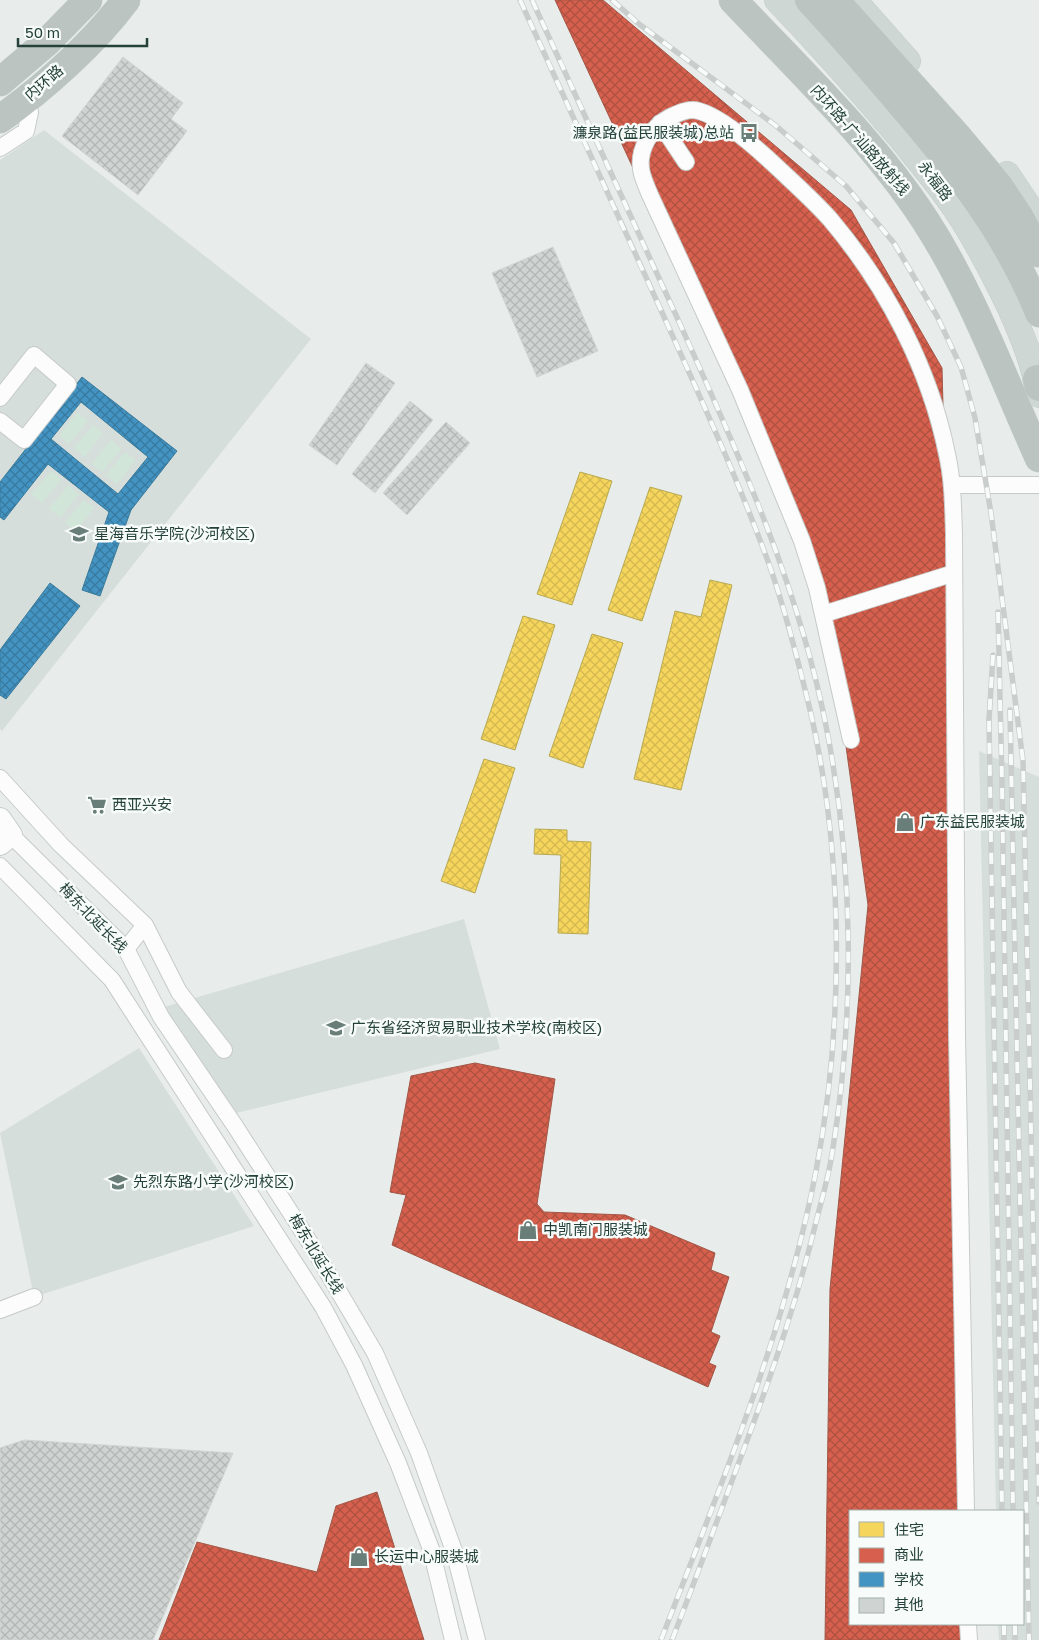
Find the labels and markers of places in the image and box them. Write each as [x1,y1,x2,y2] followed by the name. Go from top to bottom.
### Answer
[738,122,760,144] bus stop icon: 濂泉路(益民服装城)总站
[573,123,734,141] place label: 濂泉路(益民服装城)总站
[68,523,90,545] school or university icon: 星海音乐学院(沙河校区)
[94,524,255,542] place label: 星海音乐学院(沙河校区)
[86,794,108,816] supermarket icon: 西亚兴安
[112,795,172,813] place label: 西亚兴安
[894,811,916,833] shop icon: 广东益民服装城
[920,812,1025,830] place label: 广东益民服装城
[325,1017,347,1039] school or university icon: 广东省经济贸易职业技术学校(南校区)
[351,1018,602,1036] place label: 广东省经济贸易职业技术学校(南校区)
[107,1171,129,1193] school or university icon: 先烈东路小学(沙河校区)
[133,1172,294,1190] place label: 先烈东路小学(沙河校区)
[517,1219,539,1241] shop icon: 中凯南门服装城
[543,1220,648,1238] place label: 中凯南门服装城
[348,1546,370,1568] shop icon: 长运中心服装城
[374,1547,479,1565] place label: 长运中心服装城

